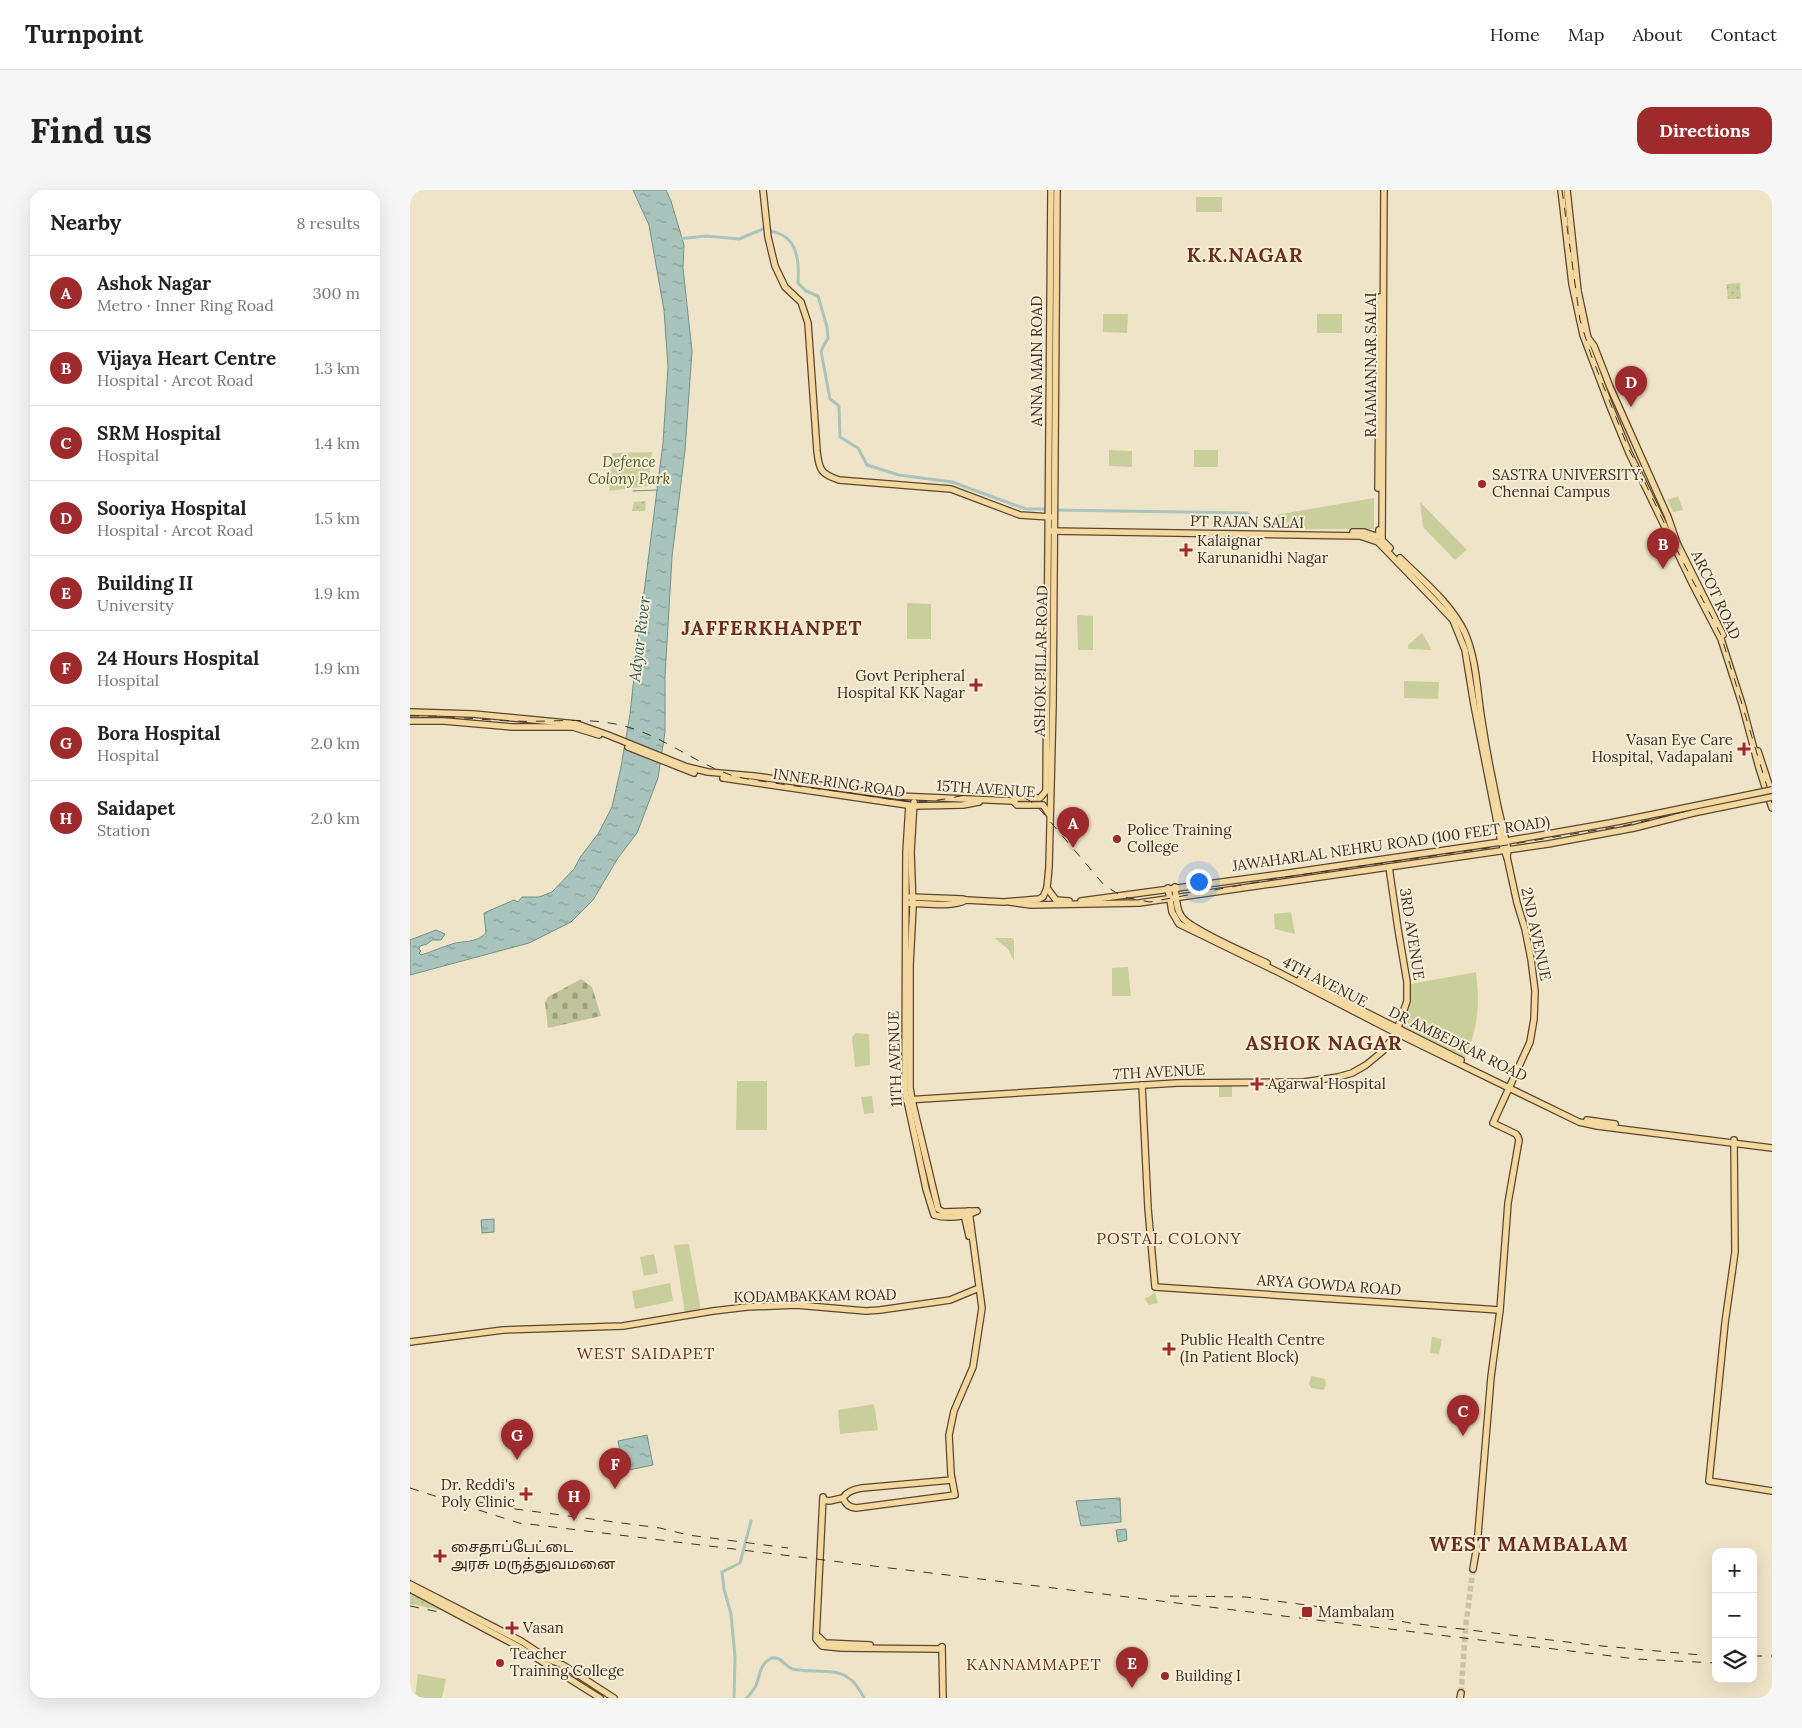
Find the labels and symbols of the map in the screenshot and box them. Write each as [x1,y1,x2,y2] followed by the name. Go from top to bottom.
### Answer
[1187,242,1303,267] district label: K.K.NAGAR
[1361,293,1380,437] street label: RAJAMANNAR SALAI
[1027,296,1046,427] street label: ANNA MAIN ROAD
[1615,366,1647,407] pin: D
[588,452,670,488] park label: Defence Colony Park
[1492,465,1644,501] place label: SASTRA UNIVERSITY, Chennai Campus
[1476,478,1488,490] marker: SASTRA UNIVERSITY, Chennai Campus
[1190,511,1304,532] street label: PT RAJAN SALAI
[1647,528,1679,569] pin: B
[1197,531,1329,567] place label: Kalaignar Karunanidhi Nagar
[1179,543,1193,557] marker: Kalaignar Karunanidhi Nagar
[1687,546,1745,642] street label: ARCOT ROAD
[1030,585,1051,738] street label: ASHOK PILLAR ROAD
[624,594,654,684] water label: Adyar River
[681,615,863,640] district label: JAFFERKHANPET
[837,666,965,702] place label: Govt Peripheral Hospital KK Nagar
[969,678,983,692] marker: Govt Peripheral Hospital KK Nagar
[1591,730,1733,766] place label: Vasan Eye Care Hospital, Vadapalani
[1737,742,1751,756] marker: Vasan Eye Care Hospital, Vadapalani
[772,764,906,801] street label: INNER RING ROAD
[936,776,1036,801] street label: 15TH AVENUE
[1057,807,1089,848] pin: A
[1230,812,1552,876] street label: JAWAHARLAL NEHRU ROAD (100 FEET ROAD)
[1127,820,1232,856] place label: Police Training College
[1111,833,1123,845] marker: Police Training College
[1186,869,1212,895] your location
[1517,886,1556,982] street label: 2ND AVENUE
[1396,887,1429,981] street label: 3RD AVENUE
[1279,952,1371,1011] street label: 4TH AVENUE
[1386,1002,1531,1085] street label: DR AMBEDKAR ROAD
[883,1011,906,1107] street label: 11TH AVENUE
[1246,1030,1402,1055] district label: ASHOK NAGAR
[1112,1060,1205,1083] street label: 7TH AVENUE
[1267,1074,1386,1093] place label: Agarwal Hospital
[1250,1077,1264,1091] marker: Agarwal Hospital
[1096,1228,1242,1248] district label: POSTAL COLONY
[1255,1270,1402,1299] street label: ARYA GOWDA ROAD
[733,1285,897,1306] street label: KODAMBAKKAM ROAD
[1180,1330,1325,1367] place label: Public Health Centre (In Patient Block)
[1162,1342,1176,1356] marker: Public Health Centre (In Patient Block)
[577,1343,715,1363] district label: WEST SAIDAPET
[1447,1395,1479,1436] pin: C
[501,1419,533,1460] pin: G
[599,1448,631,1489] pin: F
[441,1475,515,1511] place label: Dr. Reddi's Poly Clinic
[558,1480,590,1521] pin: H
[519,1487,533,1501] marker: Dr. Reddi's Poly Clinic
[1429,1531,1629,1556] district label: WEST MAMBALAM
[451,1537,616,1575] place label: சைதாப்பேட்டை அரசு மருத்துவமனை
[433,1549,447,1563] marker: சைதாப்பேட்டை அரசு மருத்துவமனை
[1318,1602,1395,1621] place label: Mambalam
[1300,1605,1314,1619] marker: Mambalam
[522,1618,564,1637] place label: Vasan
[505,1621,519,1635] marker: Vasan
[510,1644,624,1680] place label: Teacher Training College
[1116,1647,1148,1688] pin: E
[966,1654,1102,1674] district label: KANNAMMAPET
[494,1657,506,1669] marker: Teacher Training College
[1175,1666,1241,1685] place label: Building I
[1159,1670,1171,1682] marker: Building I

